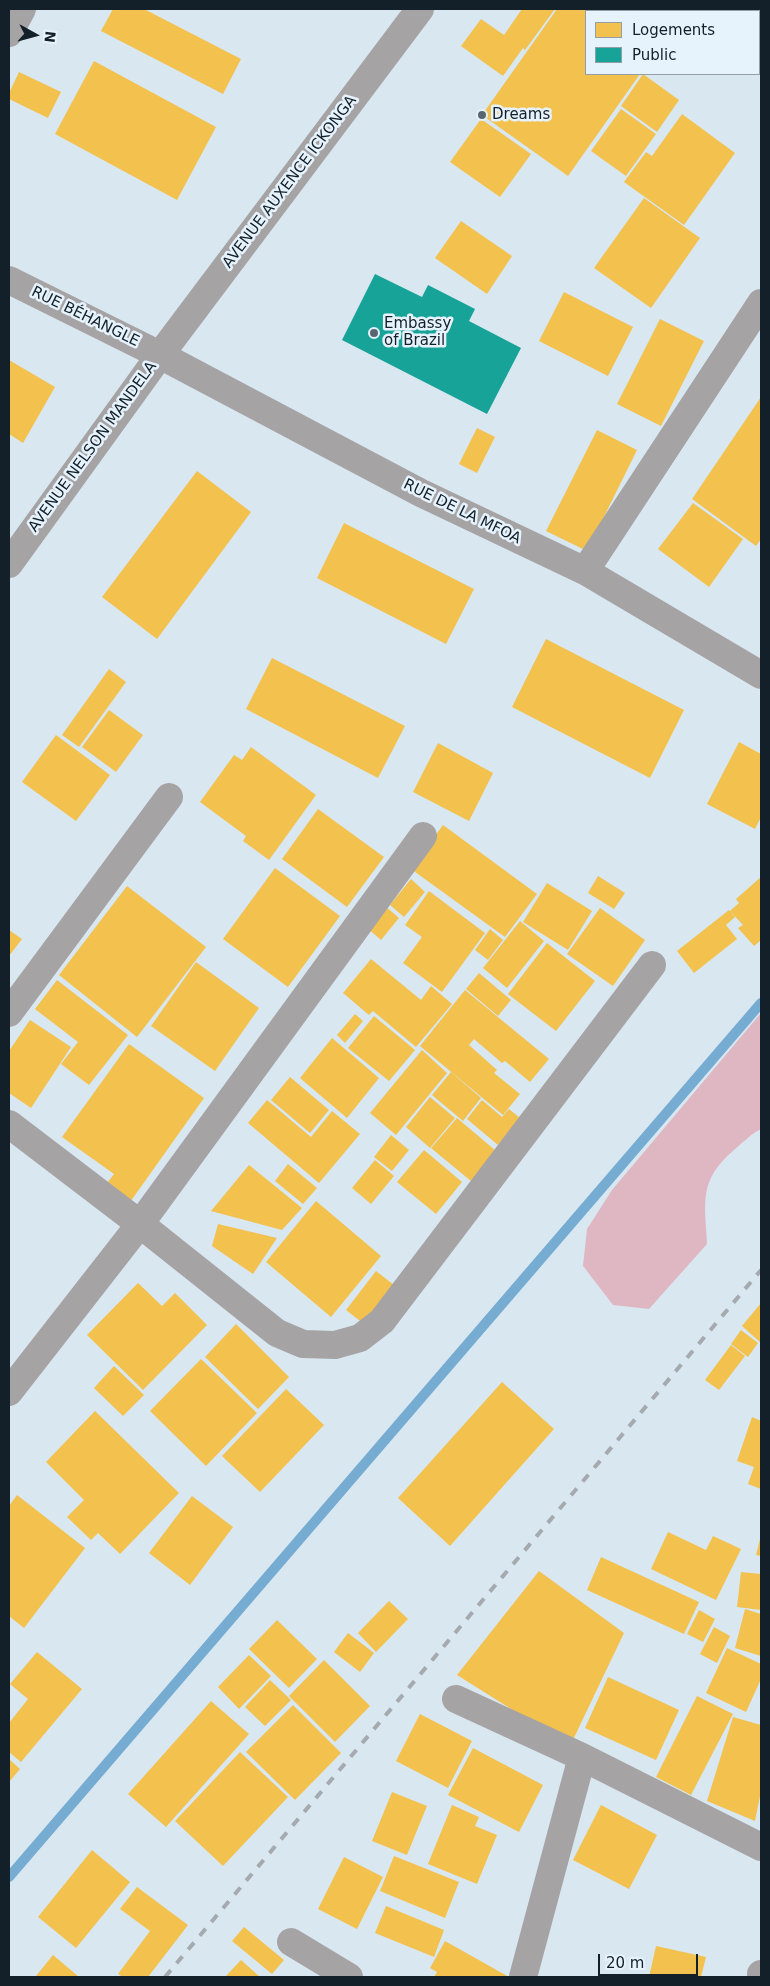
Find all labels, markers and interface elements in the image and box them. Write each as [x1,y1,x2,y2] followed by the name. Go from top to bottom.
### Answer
[10,10,60,60] north arrow
[585,10,760,75] legend
[632,21,715,39] text: Logements
[41,30,59,44] text: N
[632,46,676,64] text: Public
[219,92,361,272] street label: AVENUE AUXENCE ICKONGA
[492,106,550,124] place label: Dreams
[476,109,488,121] marker: Dreams
[28,283,142,351] street label: RUE BÉHANGLE
[384,315,451,350] place label: Embassy of Brazil
[368,327,380,339] marker: Embassy of Brazil
[25,358,161,536] street label: AVENUE NELSON MANDELA
[400,476,524,548] street label: RUE DE LA MFOA
[600,1944,700,1976] scale bar
[606,1954,644,1972] text: 20 m

